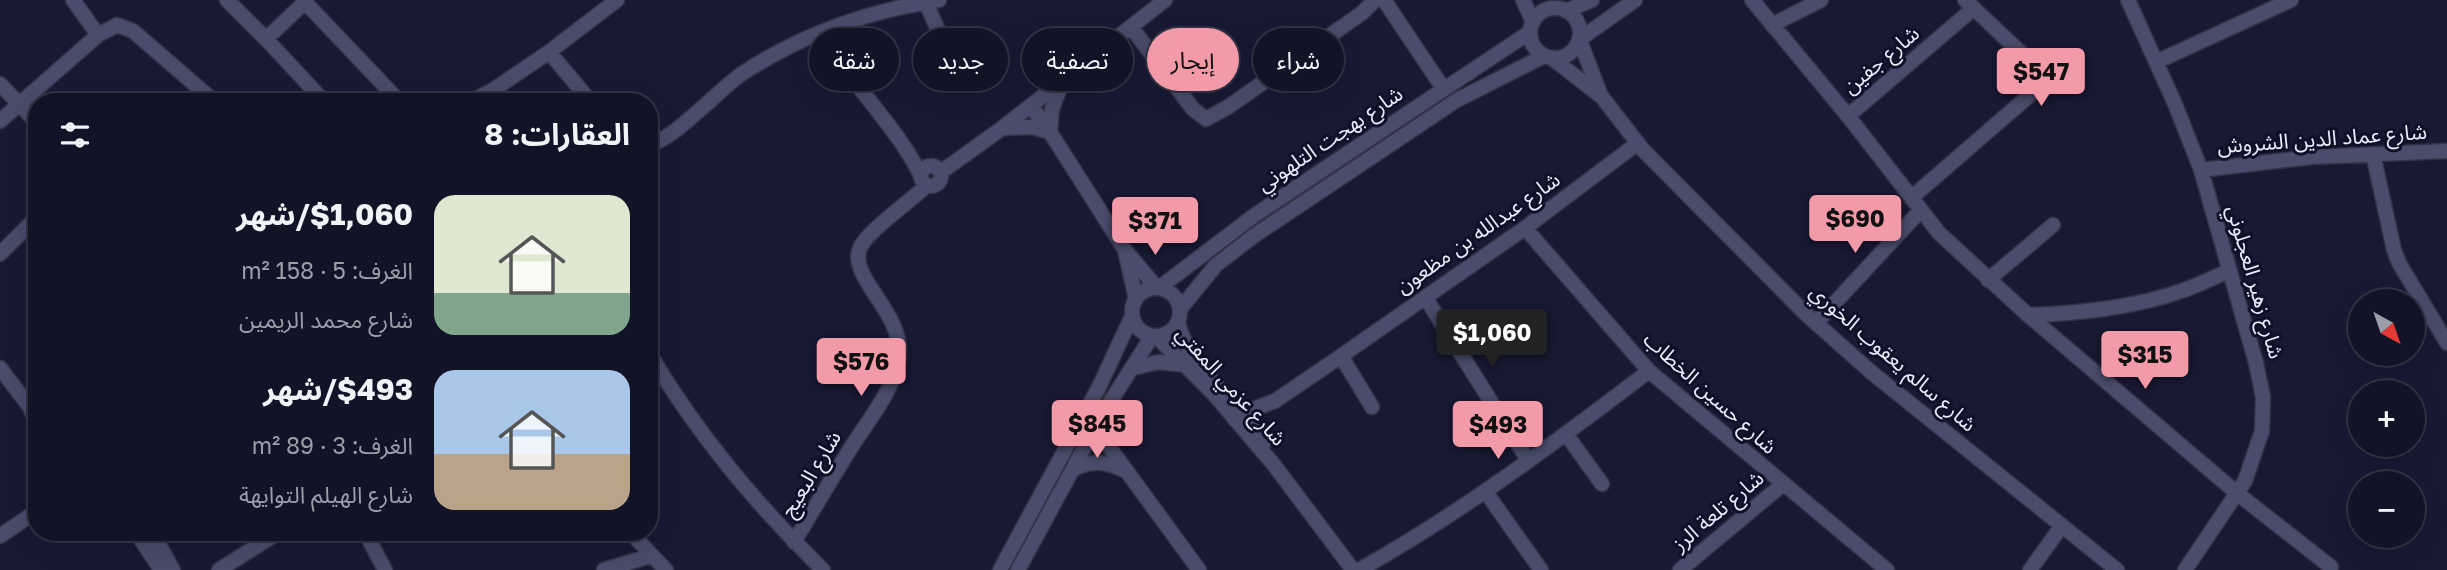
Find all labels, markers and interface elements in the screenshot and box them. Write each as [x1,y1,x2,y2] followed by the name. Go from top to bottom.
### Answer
[1837,20,1926,101] street label: شارع جفين
[809,28,899,91] chip: شقة
[913,28,1008,91] chip: جديد
[1022,28,1133,91] chip: تصفية
[1147,28,1239,91] chip: إيجار
[1253,28,1344,91] chip: شراء
[2000,48,2082,108] pin: $547
[2013,57,2069,85] text: $547
[1252,80,1409,200] street label: شارع بهجت التلهوني
[56,116,94,154] icon: filters
[484,116,630,152] text: العقارات: 8
[2216,118,2428,161] street label: شارع عماد الدين الشروش
[1390,166,1566,301] street label: شارع عبدالله بن مظعون
[236,196,413,232] text: $1,060/شهر
[1814,196,1896,255] pin: $690
[1114,198,1196,257] pin: $371
[2218,202,2290,363] street label: شارع زهير العجلوني
[1825,204,1885,232] text: $690
[1128,206,1182,234] text: $371
[490,223,574,307] icon: home
[241,256,413,284] text: الغرف: 5 · 158 m²
[1802,278,1982,440] street label: شارع سالم يعقوب الخوري
[2348,289,2426,366] north arrow
[2348,289,2425,548] map controls
[239,305,413,333] text: شارع محمد الريمين
[1435,310,1549,369] pin: $1,060
[1452,318,1532,346] text: $1,060
[1168,320,1292,453] street label: شارع عزمي المفتي
[1637,326,1783,461] street label: شارع حسين الخطاب
[2104,332,2186,391] pin: $315
[820,338,902,398] pin: $576
[2117,340,2173,368] text: $315
[833,347,889,375] text: $576
[263,371,413,407] text: $493/شهر
[2348,380,2425,457] button: +
[490,398,574,482] icon: home
[1056,400,1138,460] pin: $845
[1457,402,1539,461] pin: $493
[1068,409,1126,437] text: $845
[1469,410,1527,438] text: $493
[774,426,849,523] street label: شارع البعيج
[252,431,413,459] text: الغرف: 3 · 89 m²
[1665,464,1770,559] street label: شارع تلعة الرز
[2348,471,2425,548] button: −
[239,480,413,508] text: شارع الهيلم التوايهة

